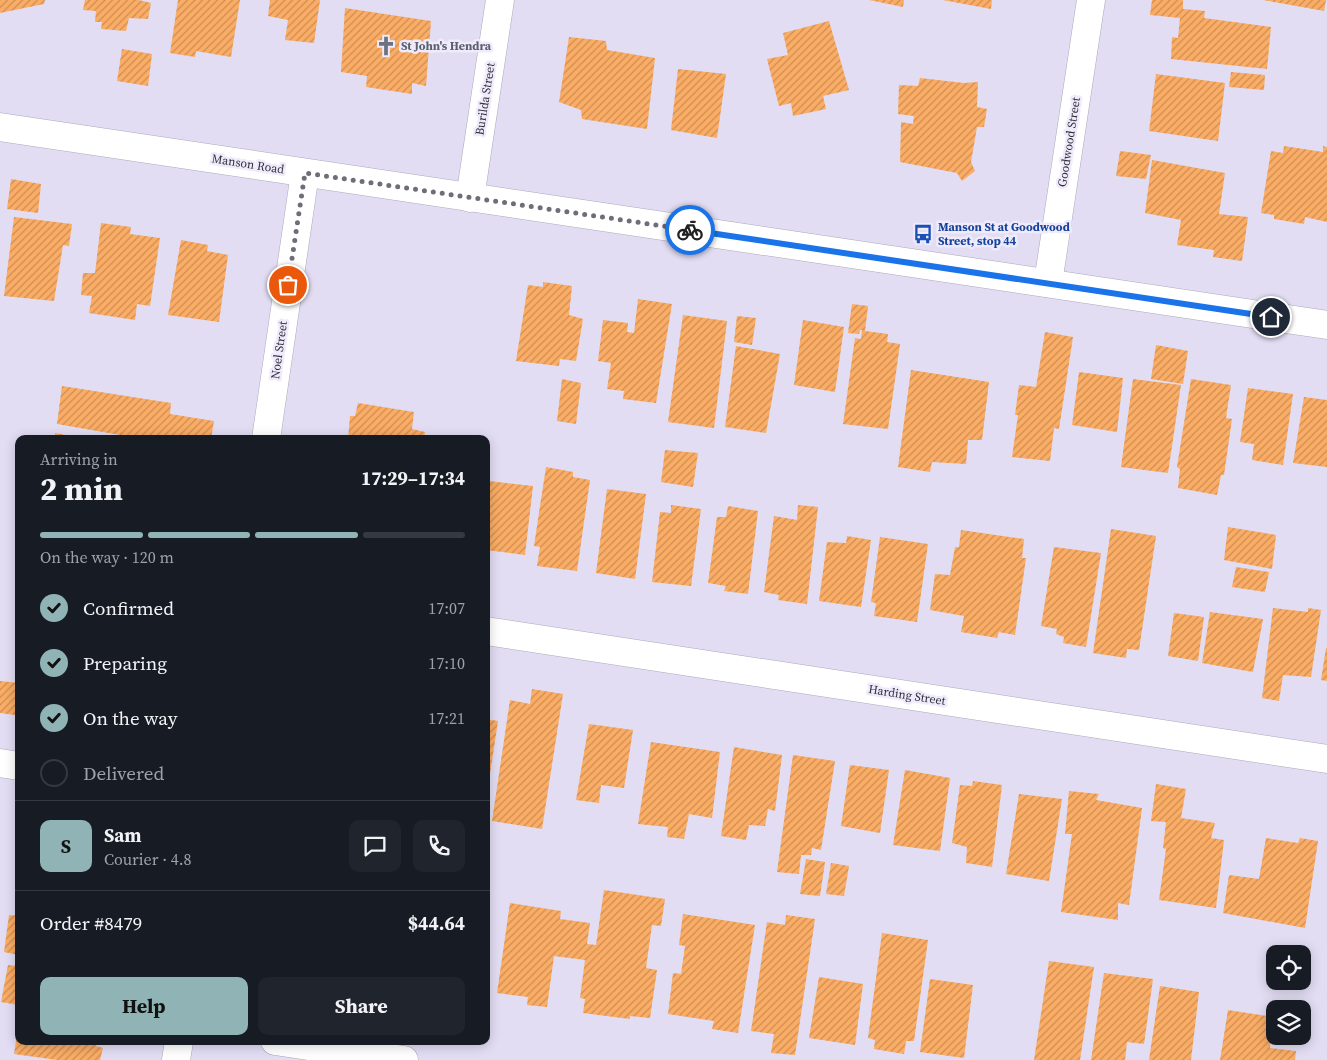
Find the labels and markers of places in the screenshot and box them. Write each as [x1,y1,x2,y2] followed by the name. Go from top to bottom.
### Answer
[375,35,397,57] church icon: St John's Hendra
[401,38,492,54] place label: St John's Hendra
[938,219,1070,249] place label: Manson St at Goodwood Street, stop 44
[912,223,934,245] bus stop icon: Manson St at Goodwood Street, stop 44
[267,264,309,306] pin
[1250,296,1292,338] pin

